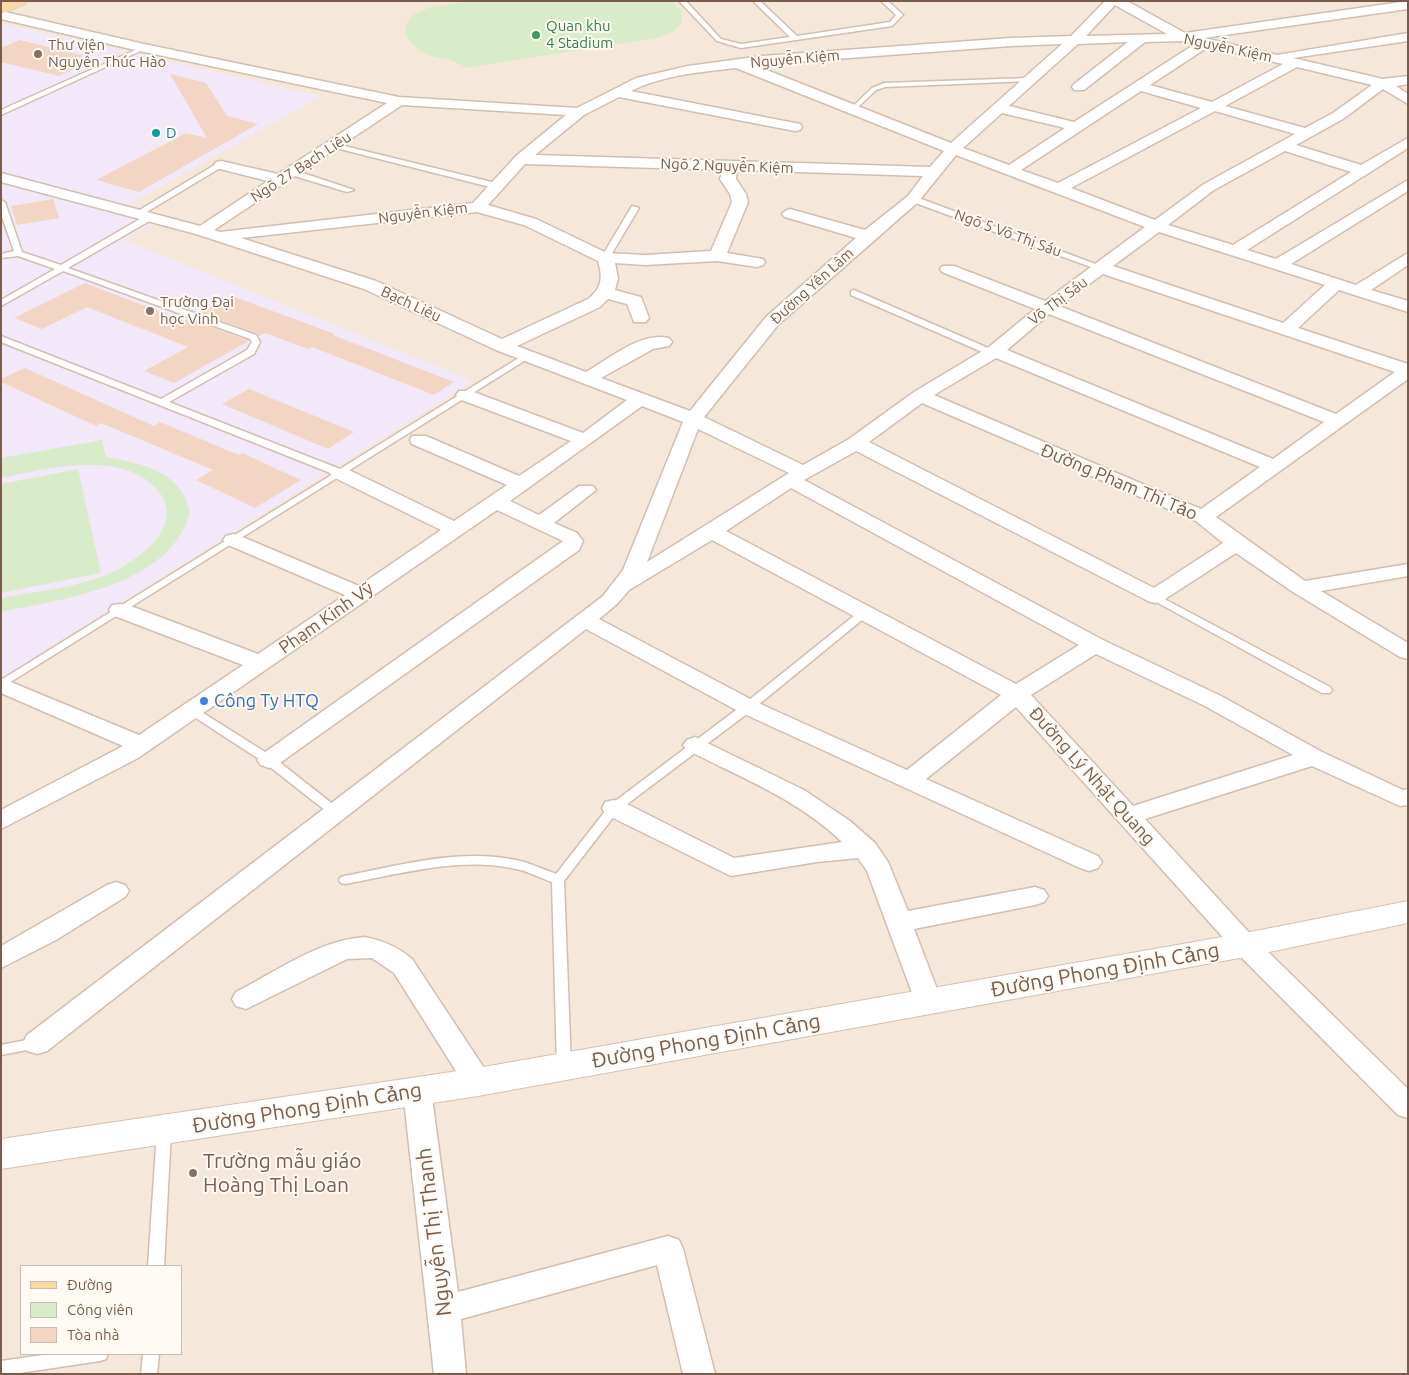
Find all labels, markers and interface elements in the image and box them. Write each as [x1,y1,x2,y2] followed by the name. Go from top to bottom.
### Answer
[546,17,613,52] place label: Quan khu 4 Stadium
[530,29,542,41] marker: Quan khu 4 Stadium
[1182,30,1274,66] street label: Nguyễn Kiệm
[48,36,166,71] place label: Thư viện Nguyễn Thúc Hào
[750,46,840,72] street label: Nguyễn Kiệm
[32,48,44,60] marker: Thư viện Nguyễn Thúc Hào
[166,124,177,142] place label: D
[150,127,162,139] marker: D
[247,128,355,206] street label: Ngõ 27 Bạch Liêu
[660,155,794,177] street label: Ngõ 2 Nguyễn Kiệm
[377,199,469,227] street label: Nguyễn Kiệm
[952,205,1064,261] street label: Ngõ 5 Võ Thị Sáu
[767,244,857,328] street label: Đường Yên Lâm
[1025,273,1091,329] street label: Võ Thị Sáu
[378,282,444,326] street label: Bạch Liêu
[160,293,234,328] place label: Trường Đại học Vinh
[144,305,156,317] marker: Trường Đại học Vinh
[1037,439,1201,525] street label: Đường Pham Thi Tảo
[275,577,377,659] street label: Phạm Kinh Vỹ
[214,690,319,712] place label: Công Ty HTQ
[198,695,210,707] marker: Công Ty HTQ
[1024,703,1160,849] street label: Đường Lý Nhật Quang
[989,937,1221,1003] street label: Đường Phong Định Cảng
[590,1008,822,1074] street label: Đường Phong Định Cảng
[190,1077,424,1139] street label: Đường Phong Định Cảng
[411,1146,457,1318] street label: Nguyễn Thị Thanh
[203,1148,362,1198] place label: Trường mẫu giáo Hoàng Thị Loan
[187,1167,199,1179] marker: Trường mẫu giáo Hoàng Thị Loan
[20,1265,182,1355] legend
[67,1276,113,1293] text: Đường
[67,1301,133,1318] text: Công viên
[67,1326,119,1343] text: Tòa nhà

